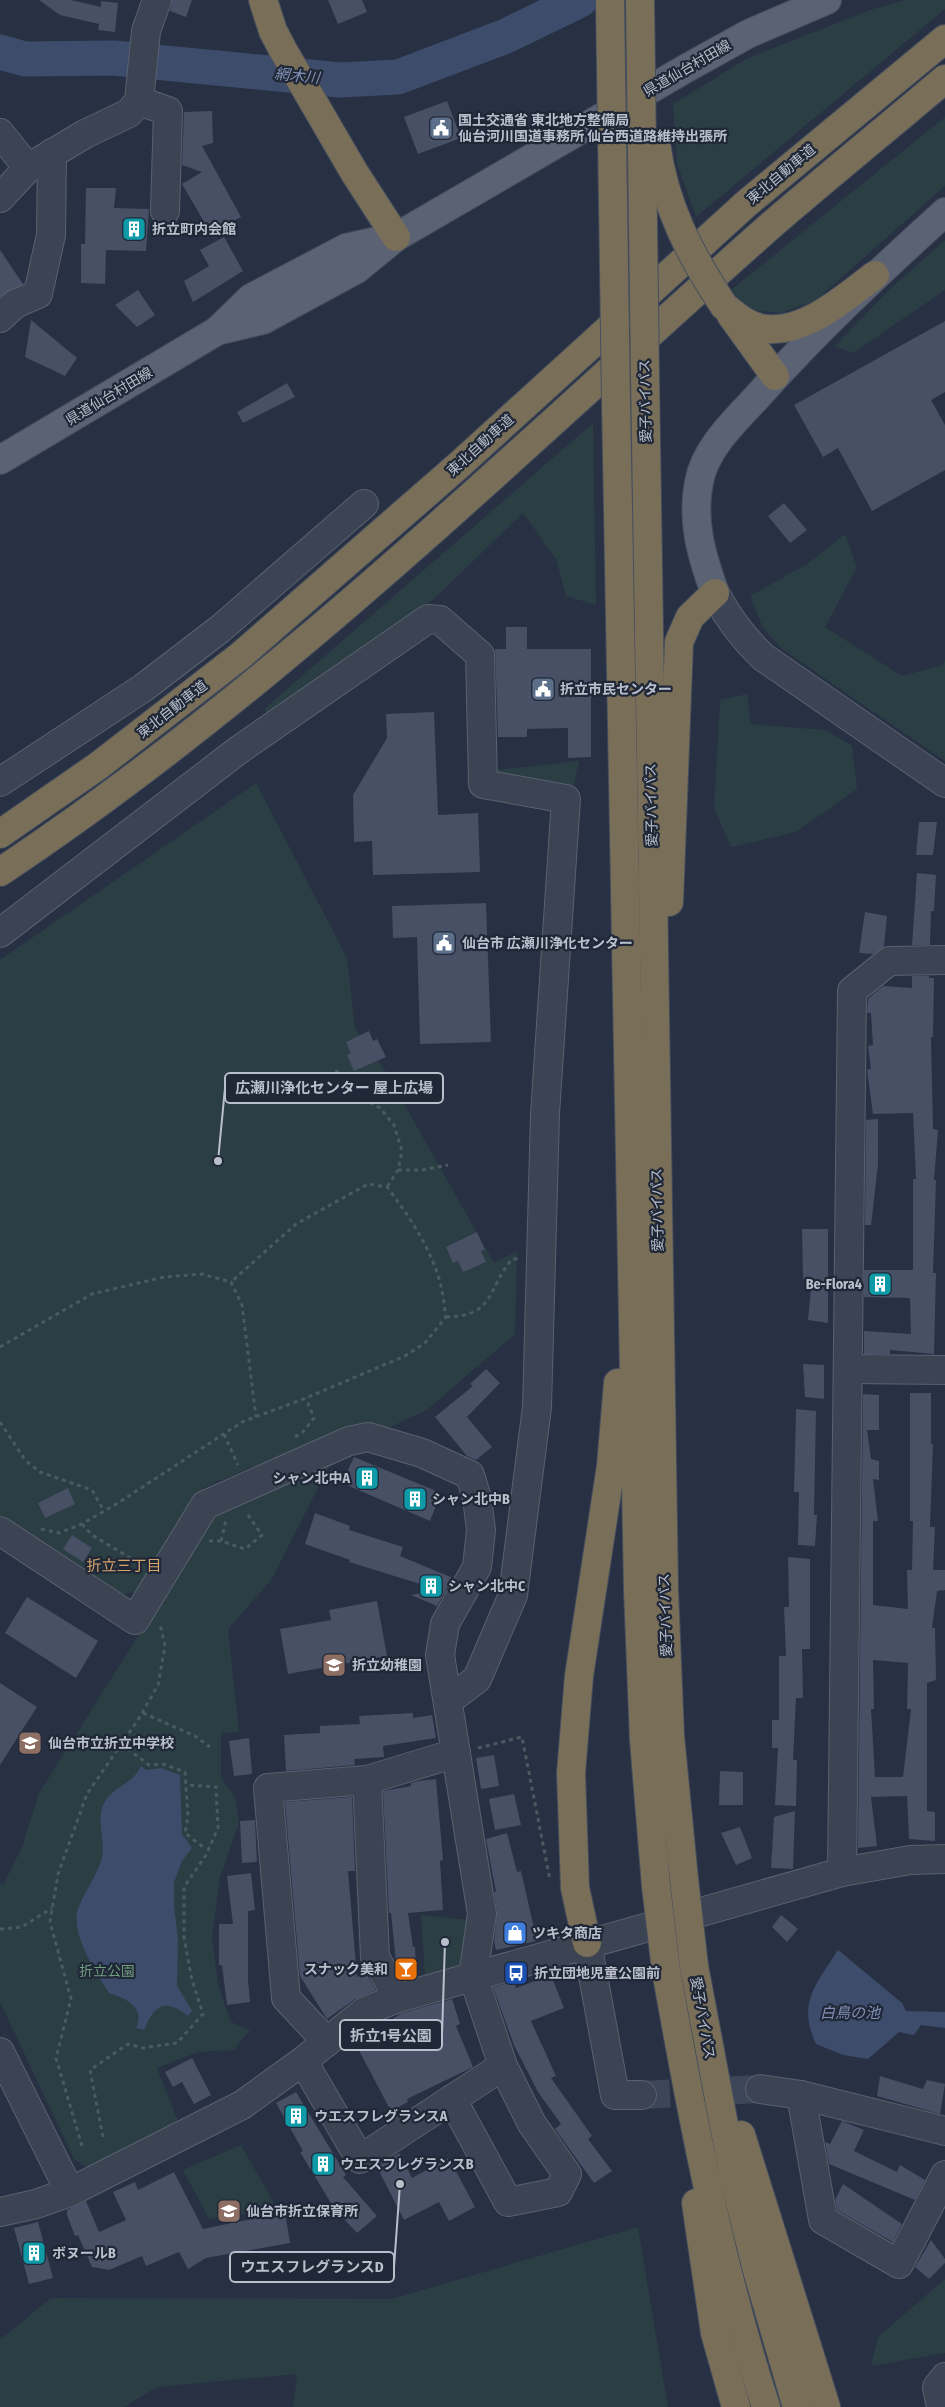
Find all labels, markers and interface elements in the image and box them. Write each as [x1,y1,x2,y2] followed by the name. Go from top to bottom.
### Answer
[641,37,734,100] street label: 県道仙台村田線
[274,65,322,88] water label: 網木川
[458,112,727,145] place label: 国土交通省 東北地方整備局 仙台河川国道事務所 仙台西道路維持出張所
[428,115,454,141] public building icon: 国土交通省 東北地方整備局 仙台河川国道事務所 仙台西道路維持出張所
[744,141,819,208] street label: 東北自動車道
[121,216,147,242] building icon: 折立町内会館
[152,221,236,238] place label: 折立町内会館
[636,359,655,443] street label: 愛子バイパス
[63,364,156,429] street label: 県道仙台村田線
[443,411,517,480] street label: 東北自動車道
[530,676,556,702] public building icon: 折立市民センター
[134,677,211,742] street label: 東北自動車道
[560,681,672,698] place label: 折立市民センター
[642,763,661,847] street label: 愛子バイパス
[431,930,457,956] public building icon: 仙台市 広瀬川浄化センター
[462,935,633,952] place label: 仙台市 広瀬川浄化センター
[225,1073,443,1103] callout: 広瀬川浄化センター 屋上広場
[235,1079,433,1097] text: 広瀬川浄化センター 屋上広場
[648,1168,667,1252] street label: 愛子バイパス
[867,1271,893,1297] building icon: Be-Flora4
[806,1276,862,1293] place label: Be-Flora4
[354,1465,380,1491] building icon: シャン北中A
[272,1470,350,1487] place label: シャン北中A
[402,1486,428,1512] building icon: シャン北中B
[432,1491,510,1508] place label: シャン北中B
[86,1557,162,1575] district label: 折立三丁目
[418,1573,444,1599] building icon: シャン北中C
[656,1573,675,1657] street label: 愛子バイパス
[448,1578,526,1595] place label: シャン北中C
[321,1652,347,1678] school or university icon: 折立幼稚園
[352,1657,422,1674] place label: 折立幼稚園
[17,1730,43,1756] school or university icon: 仙台市立折立中学校
[48,1735,174,1752] place label: 仙台市立折立中学校
[502,1920,528,1946] shop icon: ツキタ商店
[532,1925,602,1942] place label: ツキタ商店
[393,1956,419,1982] bar icon: スナック美和
[503,1960,529,1986] bus stop icon: 折立団地児童公園前
[304,1961,388,1978] place label: スナック美和
[79,1963,135,1980] park label: 折立公園
[534,1965,660,1982] place label: 折立団地児童公園前
[687,1975,718,2061] street label: 愛子バイパス
[820,2004,882,2022] water label: 白鳥の池
[340,2020,442,2050] callout: 折立1号公園
[350,2027,432,2045] text: 折立1号公園
[283,2103,309,2129] building icon: ウエスフレグランスA
[314,2108,448,2125] place label: ウエスフレグランスA
[310,2151,336,2177] building icon: ウエスフレグランスB
[340,2156,474,2173] place label: ウエスフレグランスB
[216,2198,242,2224] school or university icon: 仙台市折立保育所
[246,2203,358,2220] place label: 仙台市折立保育所
[21,2240,47,2266] building icon: ボヌールB
[52,2245,116,2262] place label: ボヌールB
[230,2252,394,2282] callout: ウエスフレグランスD
[240,2258,384,2276] text: ウエスフレグランスD

